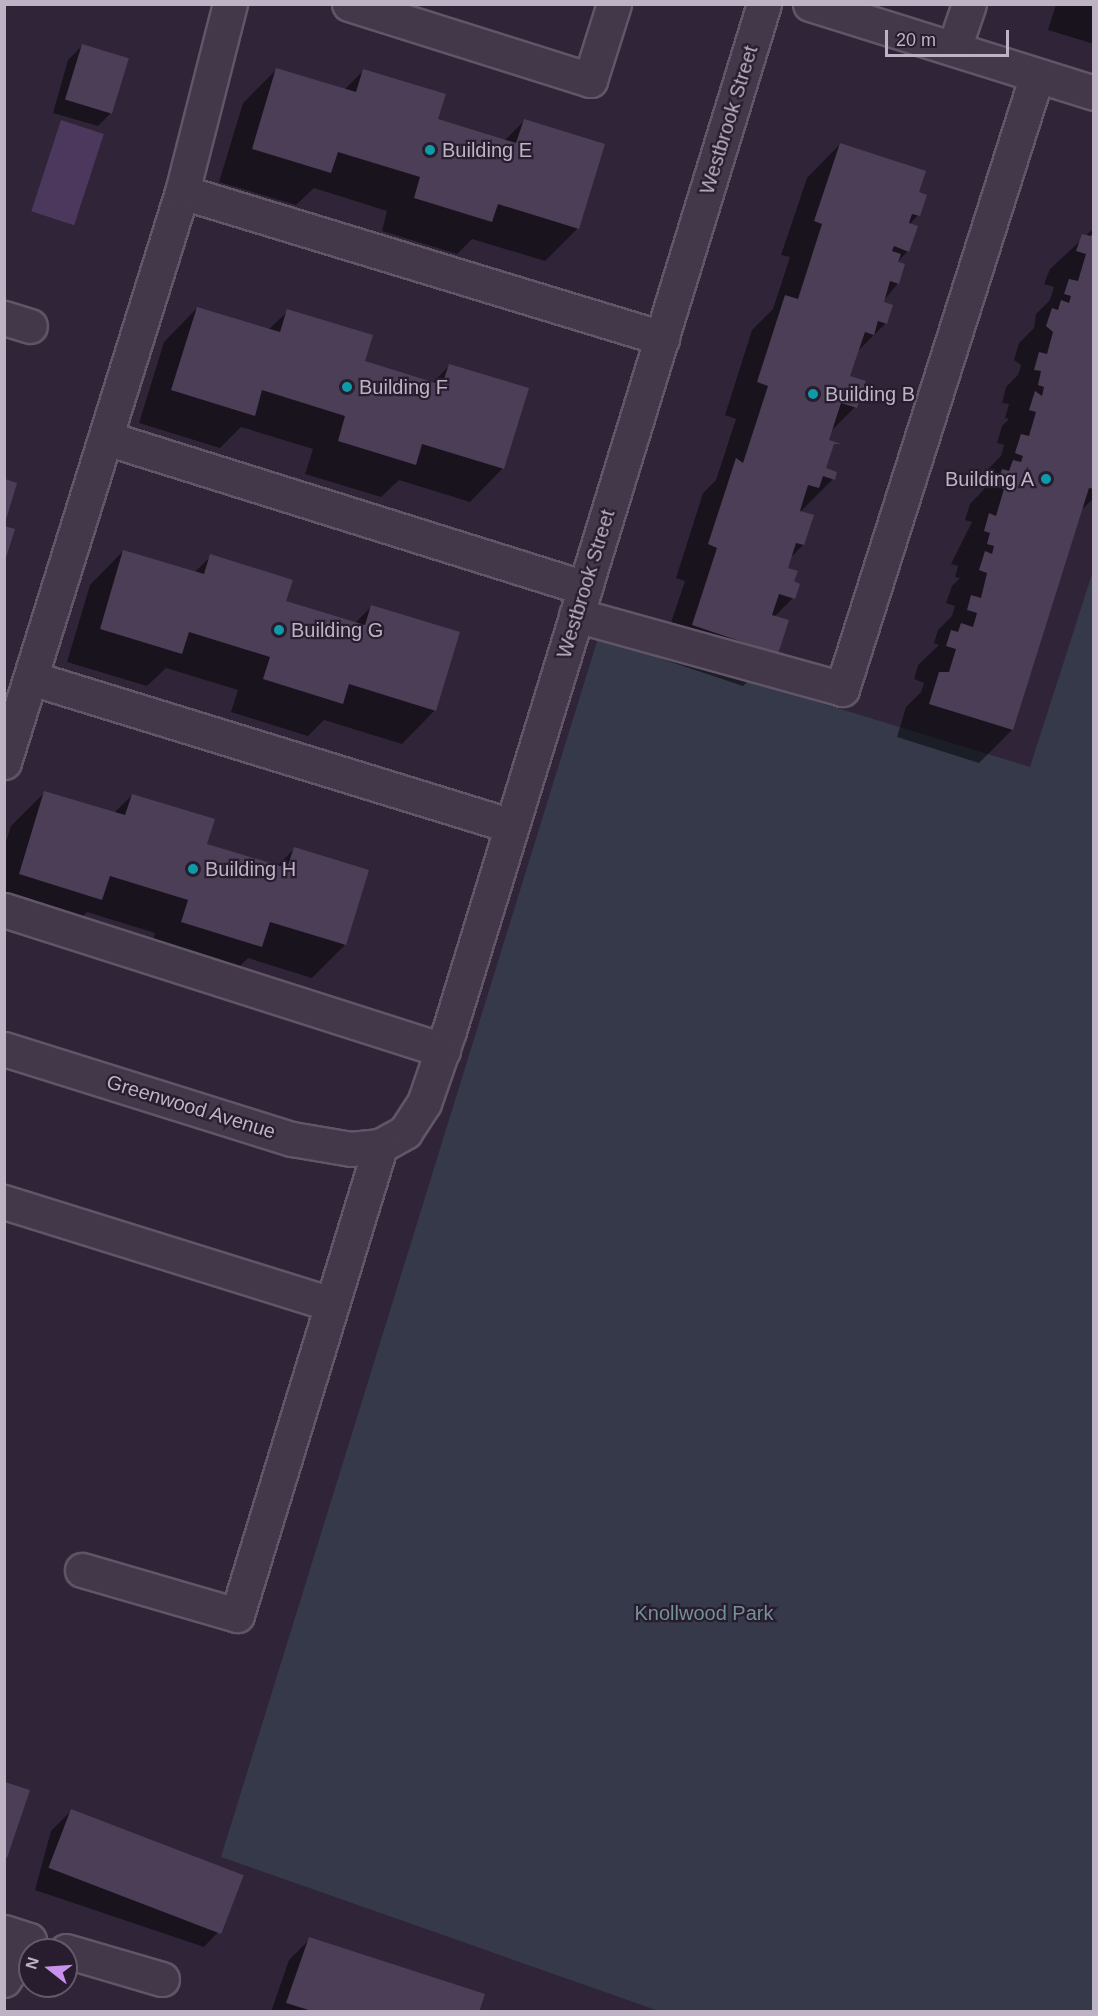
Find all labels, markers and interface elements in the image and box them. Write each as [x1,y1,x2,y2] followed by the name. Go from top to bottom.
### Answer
[888,18,1012,56] scale bar
[896,30,936,50] text: 20 m
[695,43,763,197] street label: Westbrook Street
[442,138,532,162] place label: Building E
[423,143,437,157] marker: Building E
[359,375,448,399] place label: Building F
[340,380,354,394] marker: Building F
[825,382,915,406] place label: Building B
[806,387,820,401] marker: Building B
[944,467,1034,491] place label: Building A
[1039,472,1053,486] marker: Building A
[552,507,620,661] street label: Westbrook Street
[291,618,383,642] place label: Building G
[272,623,286,637] marker: Building G
[205,857,296,881] place label: Building H
[186,862,200,876] marker: Building H
[103,1070,279,1144] street label: Greenwood Avenue
[635,1601,773,1625] park label: Knollwood Park
[18,1938,78,1998] north arrow
[22,1955,42,1971] text: N

